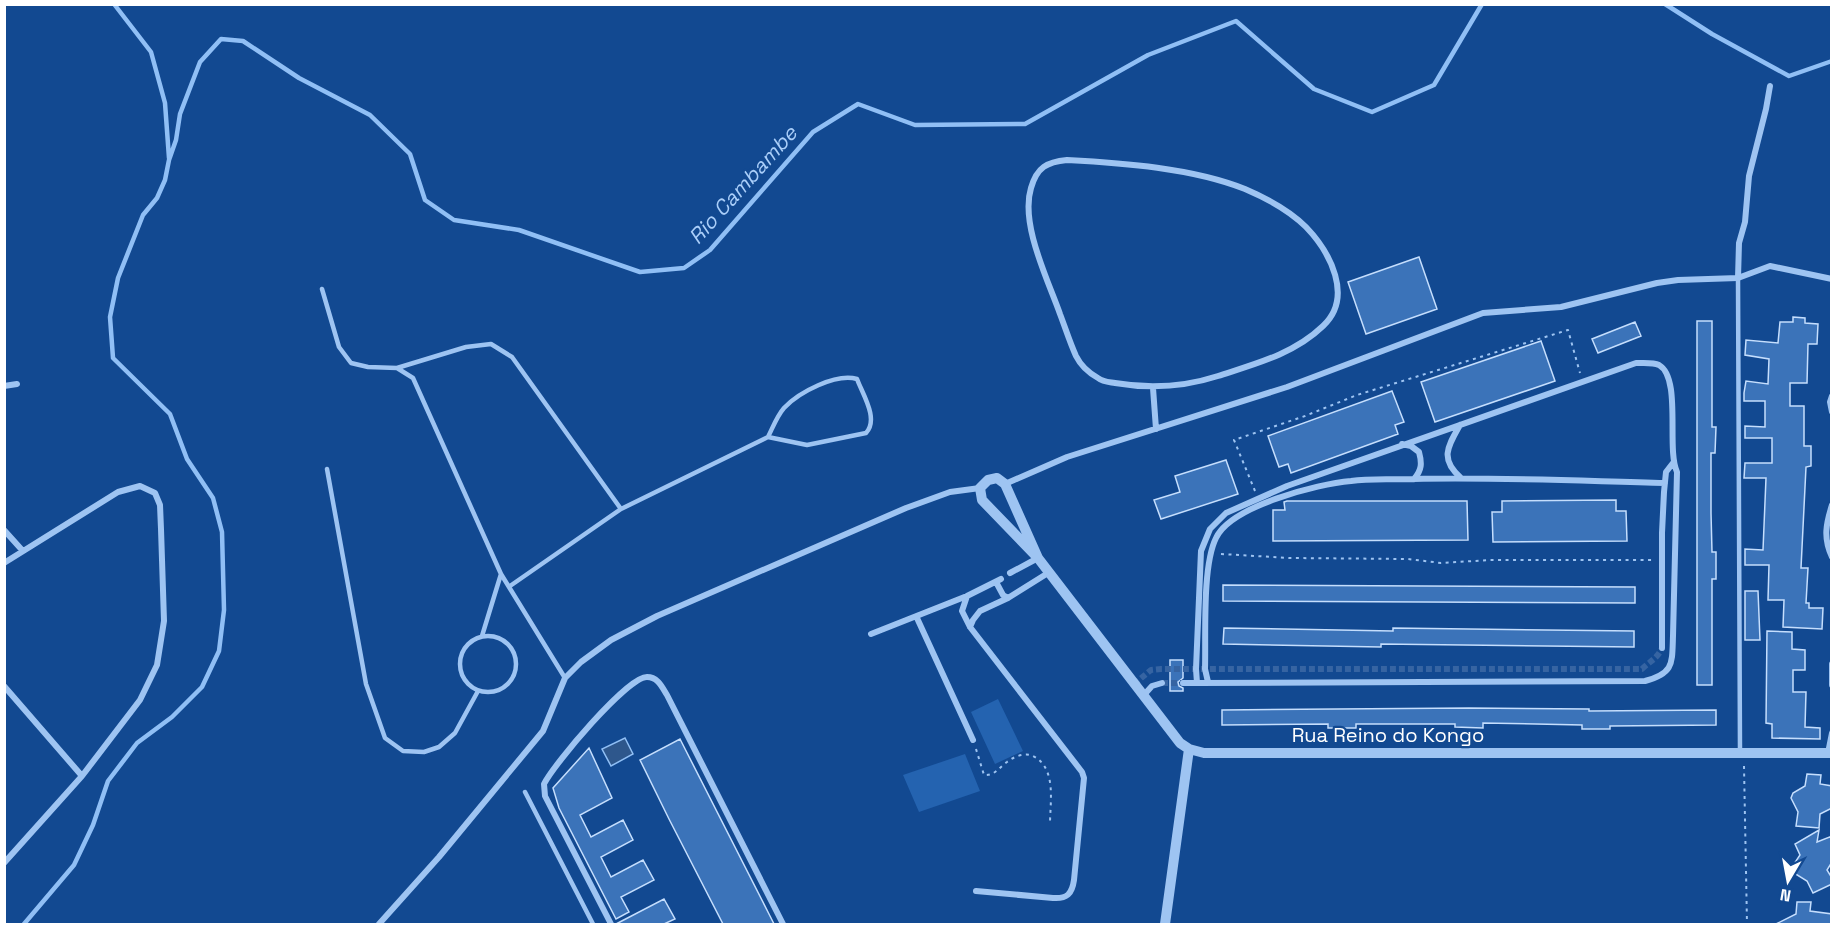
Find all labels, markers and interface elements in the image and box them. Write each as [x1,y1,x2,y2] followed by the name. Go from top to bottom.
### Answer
[682,119,804,249] water label: Rio Cambambe
[1292,722,1484,748] street label: Rua Reino do Kongo
[1758,851,1818,911] north arrow
[1778,884,1793,907] text: N

